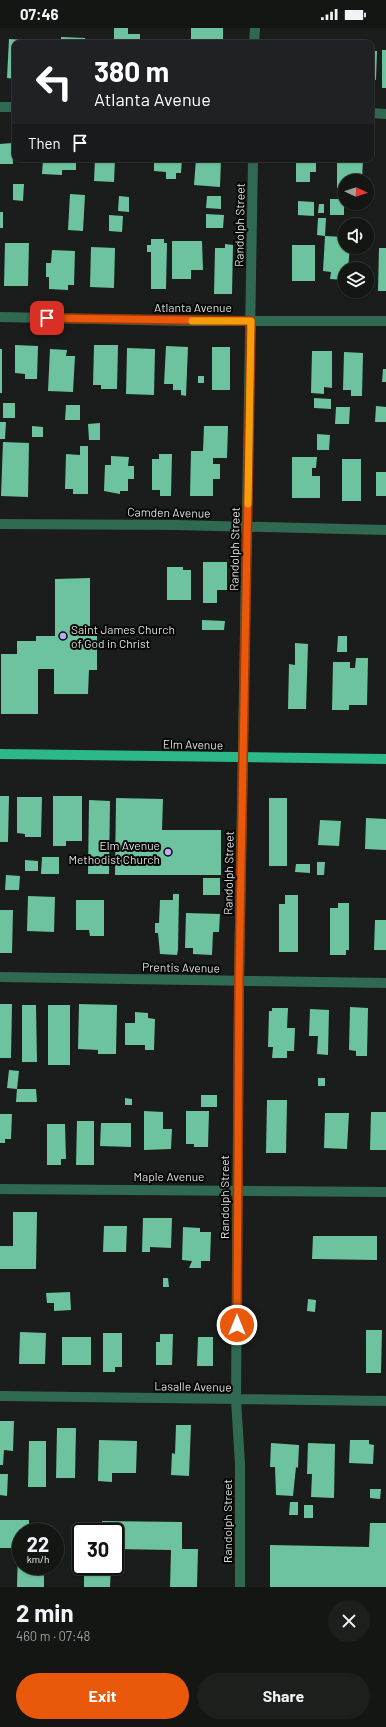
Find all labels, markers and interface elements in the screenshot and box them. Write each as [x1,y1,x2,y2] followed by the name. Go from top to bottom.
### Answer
[20,5,59,23] text: 07:46
[94,54,169,88] text: 380 m
[28,56,80,108] icon: left
[94,88,211,110] text: Atlanta Avenue
[69,132,91,154] icon: arrive
[28,134,61,152] text: Then
[338,174,374,210] north arrow
[338,174,374,298] map controls
[231,183,247,267] street label: Randolph Street
[338,218,374,254] button: sound
[338,262,374,298] button: layers
[154,300,232,314] street label: Atlanta Avenue
[30,301,64,335] pin
[36,307,58,329] icon: arrive
[127,504,211,520] street label: Camden Avenue
[226,507,242,591] street label: Randolph Street
[71,622,175,650] place label: Saint James Church of God in Christ
[58,631,68,641] marker: Saint James Church of God in Christ
[163,736,223,752] street label: Elm Avenue
[220,831,236,915] street label: Randolph Street
[68,838,160,866] place label: Elm Avenue Methodist Church
[163,847,173,857] marker: Elm Avenue Methodist Church
[142,959,220,975] street label: Prentis Avenue
[217,1155,231,1239] street label: Randolph Street
[133,1169,205,1183] street label: Maple Avenue
[216,1304,258,1346] position arrow
[154,1378,232,1394] street label: Lasalle Avenue
[220,1479,234,1563] street label: Randolph Street
[72,1523,124,1575] speed limit sign: 30
[27,1532,49,1556] text: 22
[27,1553,49,1565] text: km/h
[16,1598,74,1627] text: 2 min
[328,1600,370,1642] button: close
[16,1628,90,1644] text: 460 m · 07:48
[16,1673,189,1719] button: Exit
[197,1673,370,1719] button: Share

